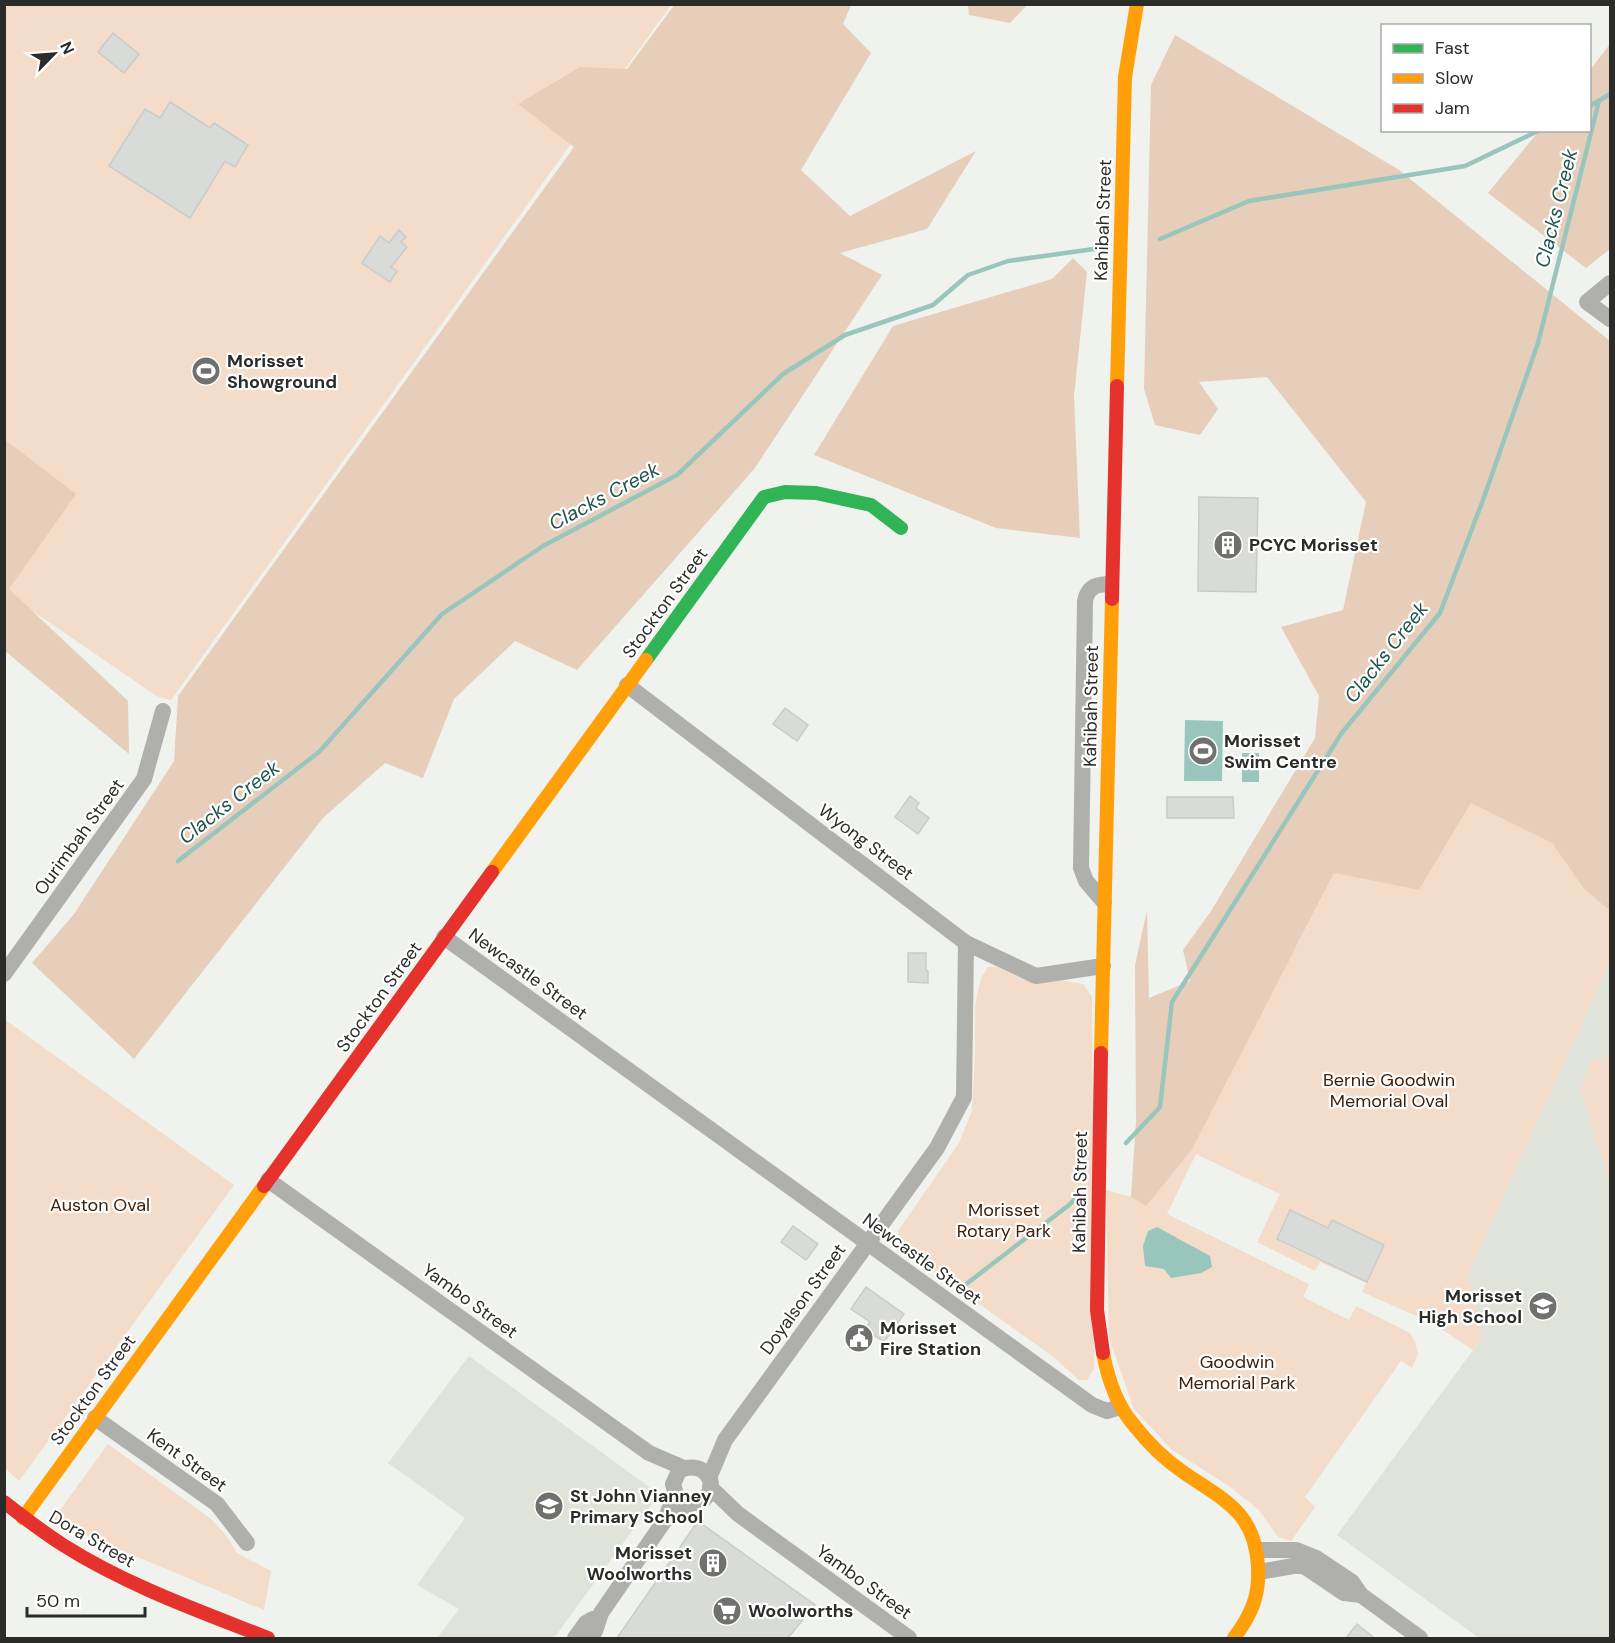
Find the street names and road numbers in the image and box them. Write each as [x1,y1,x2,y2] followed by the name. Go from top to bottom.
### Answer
[1089,159,1117,281] street label: Kahibah Street
[617,543,713,663] street label: Stockton Street
[1078,645,1104,767] street label: Kahibah Street
[29,774,129,900] street label: Ourimbah Street
[813,798,919,886] street label: Wyong Street
[464,923,592,1025] street label: Newcastle Street
[331,937,427,1057] street label: Stockton Street
[1067,1131,1093,1253] street label: Kahibah Street
[858,1208,986,1310] street label: Newcastle Street
[755,1239,851,1359] street label: Doyalson Street
[417,1258,523,1344] street label: Yambo Street
[45,1330,141,1450] street label: Stockton Street
[142,1423,232,1497] street label: Kent Street
[45,1505,139,1573] street label: Dora Street
[811,1539,917,1625] street label: Yambo Street

